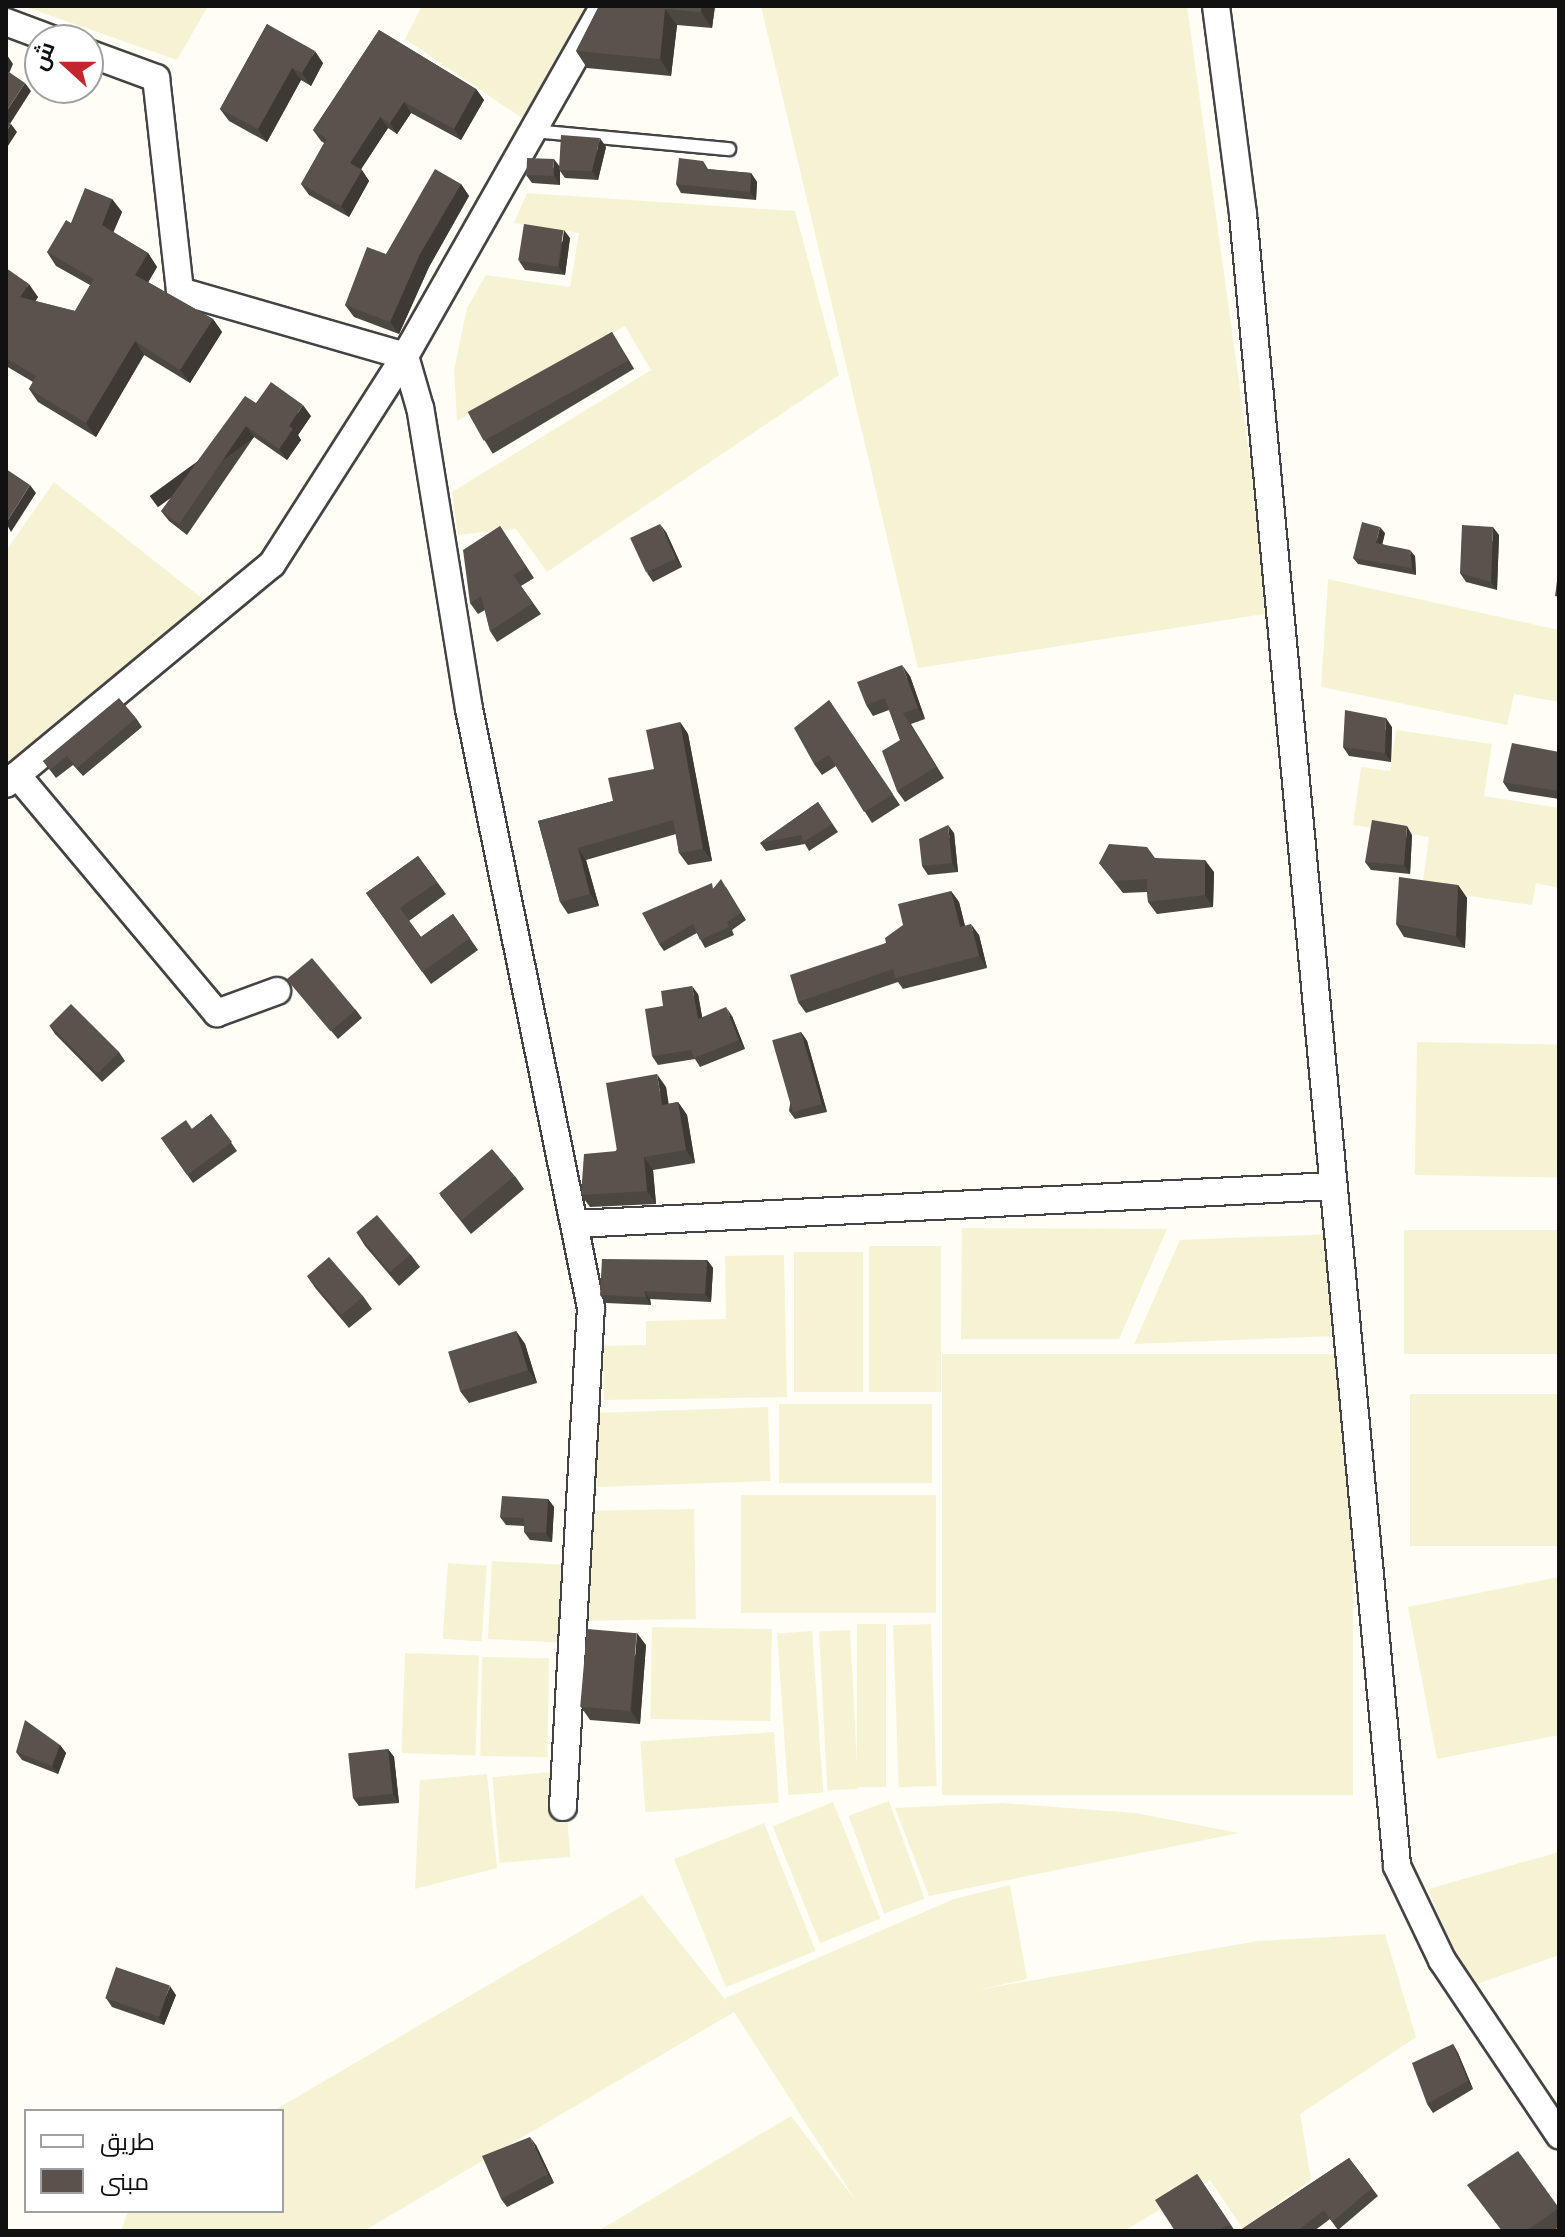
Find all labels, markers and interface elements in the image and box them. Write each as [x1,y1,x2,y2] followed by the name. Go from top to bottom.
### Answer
[24,24,104,104] north arrow
[26,38,60,74] text: ش
[24,2109,284,2213] legend
[100,2129,155,2155] text: طريق
[100,2169,149,2195] text: مبنى

